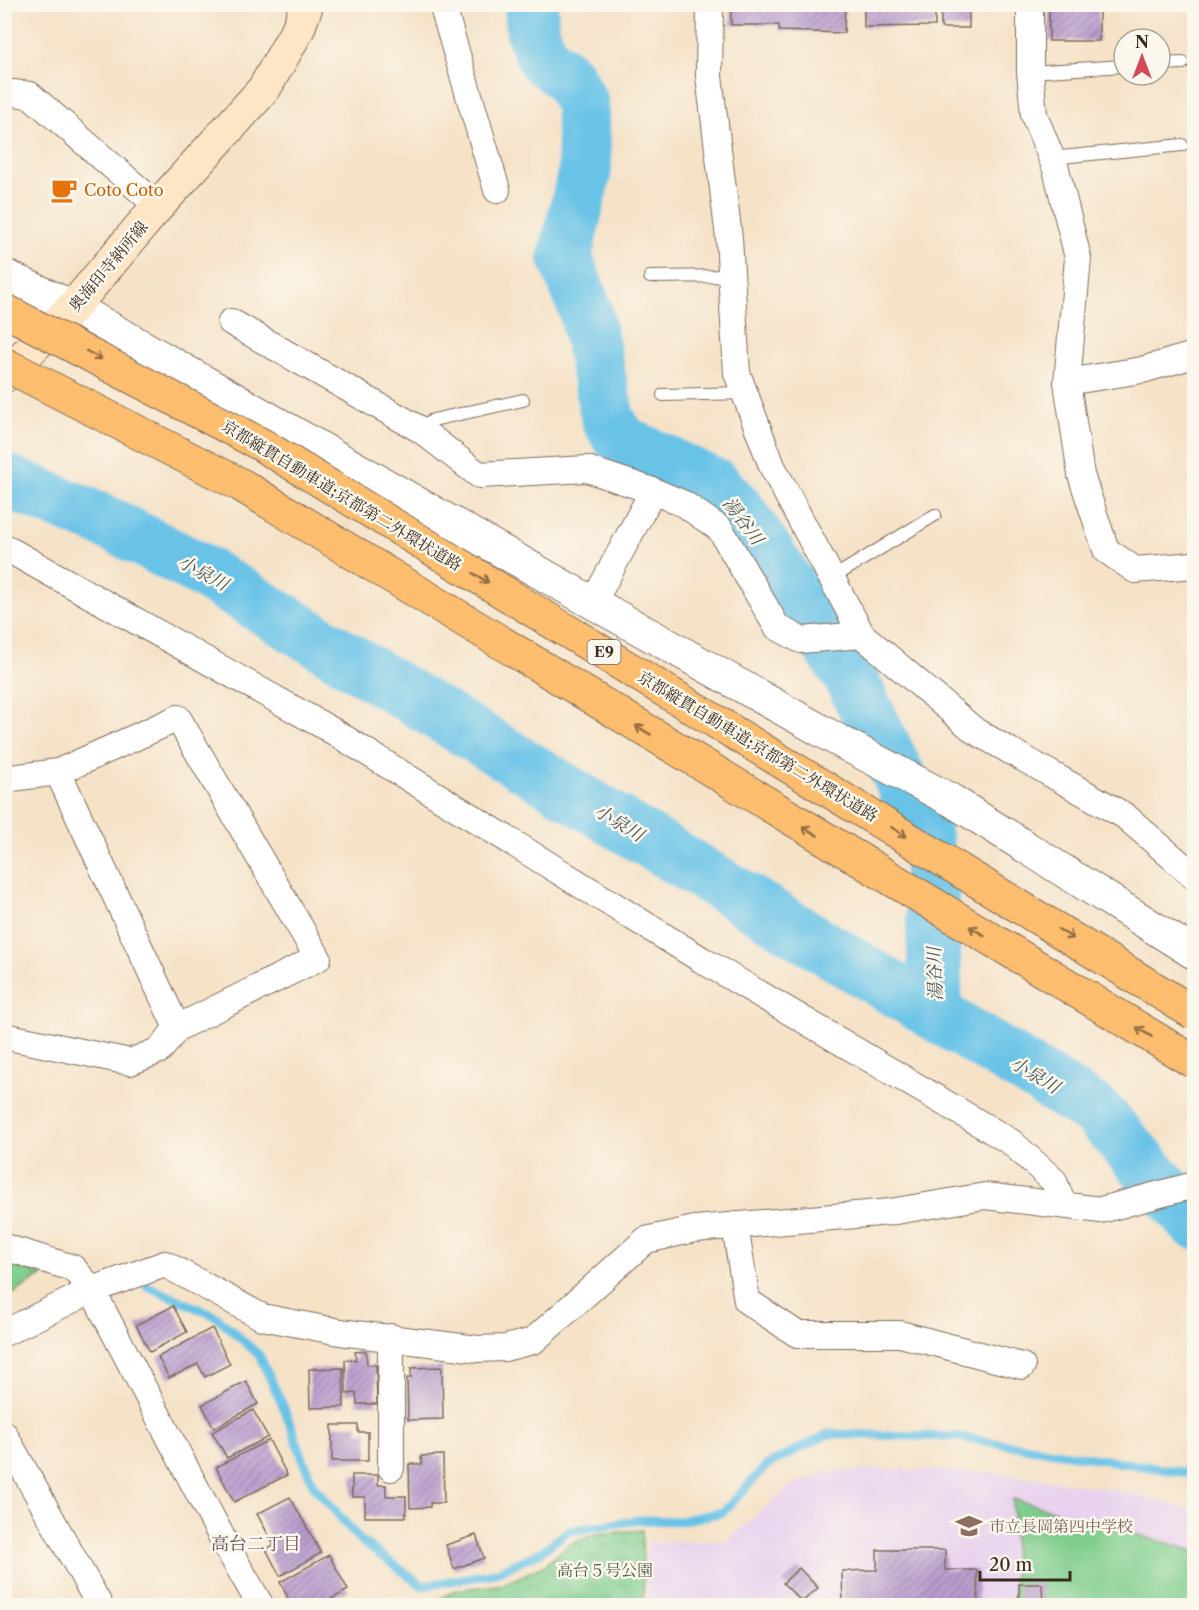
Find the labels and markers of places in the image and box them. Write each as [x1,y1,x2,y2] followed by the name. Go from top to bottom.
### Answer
[49,175,79,205] cafe icon: Coto Coto
[84,180,164,200] place label: Coto Coto
[954,1511,984,1541] school or university icon: 市立長岡第四中学校
[989,1516,1133,1536] place label: 市立長岡第四中学校

